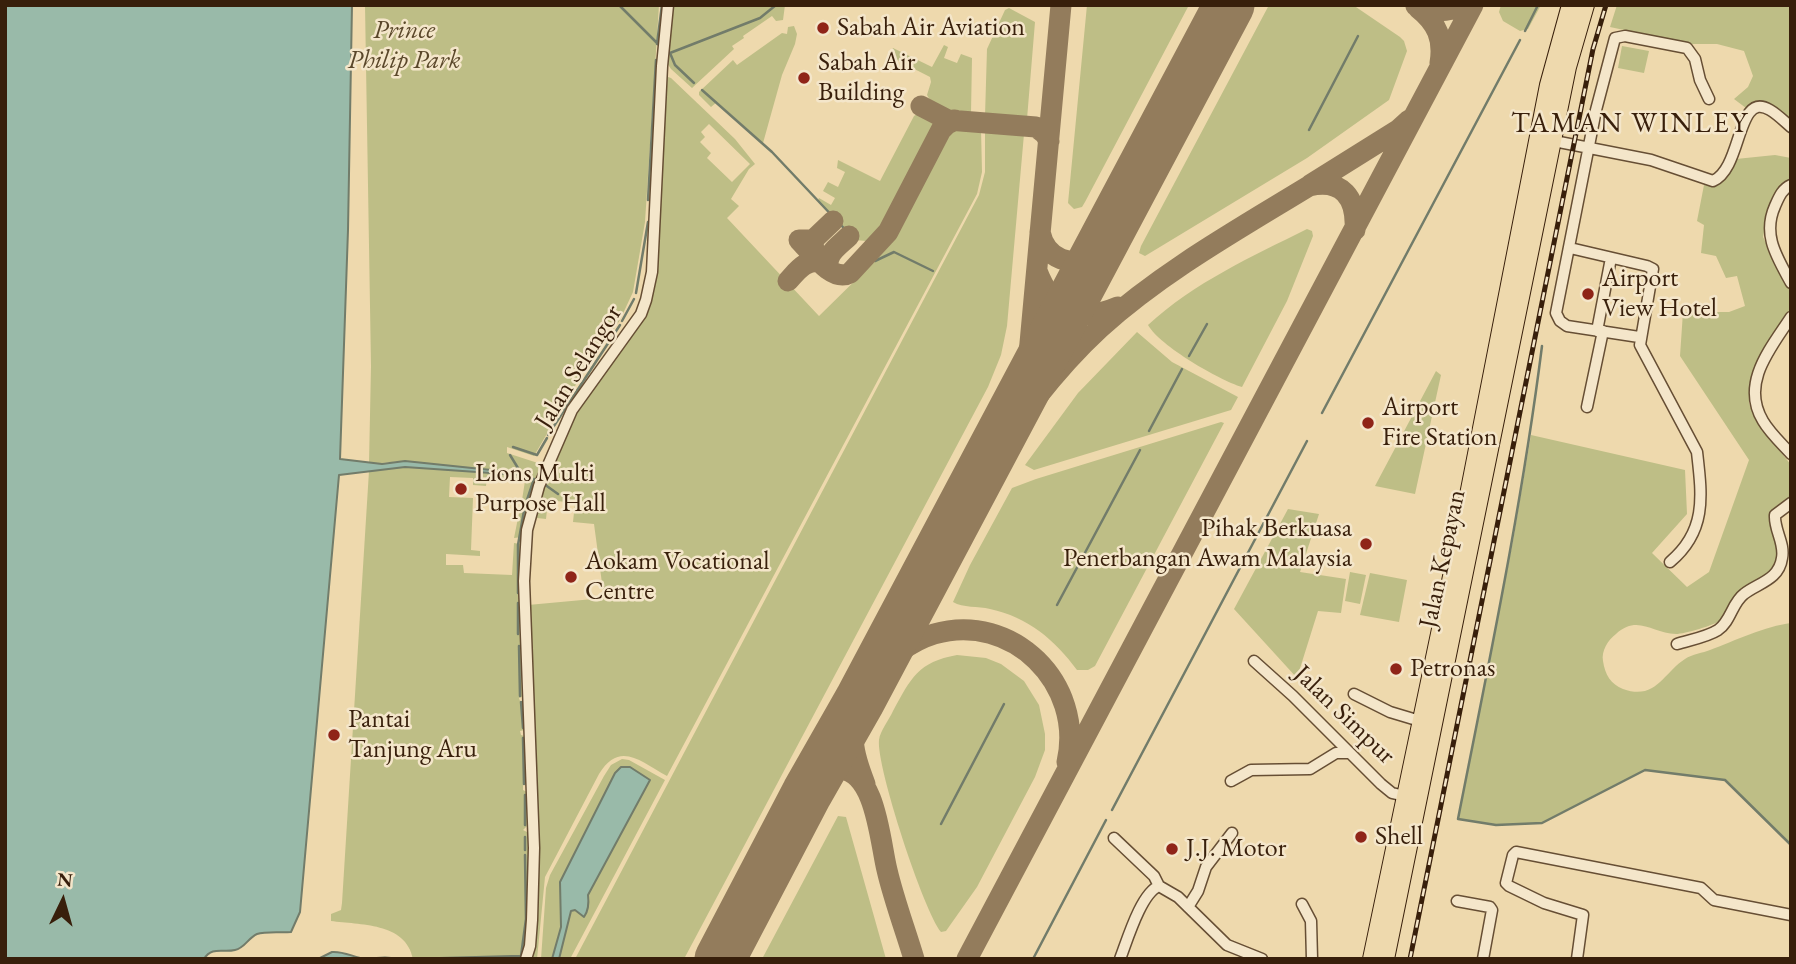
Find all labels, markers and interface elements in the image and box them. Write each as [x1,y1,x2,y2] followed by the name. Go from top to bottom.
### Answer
[837,12,1025,44] place label: Sabah Air Aviation
[347,15,461,76] park label: Prince Philip Park
[815,20,831,36] marker: Sabah Air Aviation
[818,47,915,108] place label: Sabah Air Building
[796,70,812,86] marker: Sabah Air Building
[1513,107,1747,141] district label: TAMAN WINLEY
[1602,263,1717,324] place label: Airport View Hotel
[1580,286,1596,302] marker: Airport View Hotel
[529,299,629,435] street label: Jalan Selangor
[1382,392,1497,453] place label: Airport Fire Station
[1360,415,1376,431] marker: Airport Fire Station
[475,458,606,520] place label: Lions Multi Purpose Hall
[453,481,469,497] marker: Lions Multi Purpose Hall
[1413,487,1473,631] street label: Jalan Kepayan
[1063,513,1352,574] place label: Pihak Berkuasa Penerbangan Awam Malaysia
[1358,536,1374,552] marker: Pihak Berkuasa Penerbangan Awam Malaysia
[585,546,770,608] place label: Aokam Vocational Centre
[563,569,579,585] marker: Aokam Vocational Centre
[1410,653,1495,685] place label: Petronas
[1287,659,1401,771] street label: Jalan Simpur
[1388,661,1404,677] marker: Petronas
[348,704,477,766] place label: Pantai Tanjung Aru
[326,727,342,743] marker: Pantai Tanjung Aru
[1375,821,1423,853] place label: Shell
[1353,829,1369,845] marker: Shell
[1186,833,1286,865] place label: J.J. Motor
[1164,841,1180,857] marker: J.J. Motor
[28,866,98,936] north arrow
[56,866,74,893] text: N

